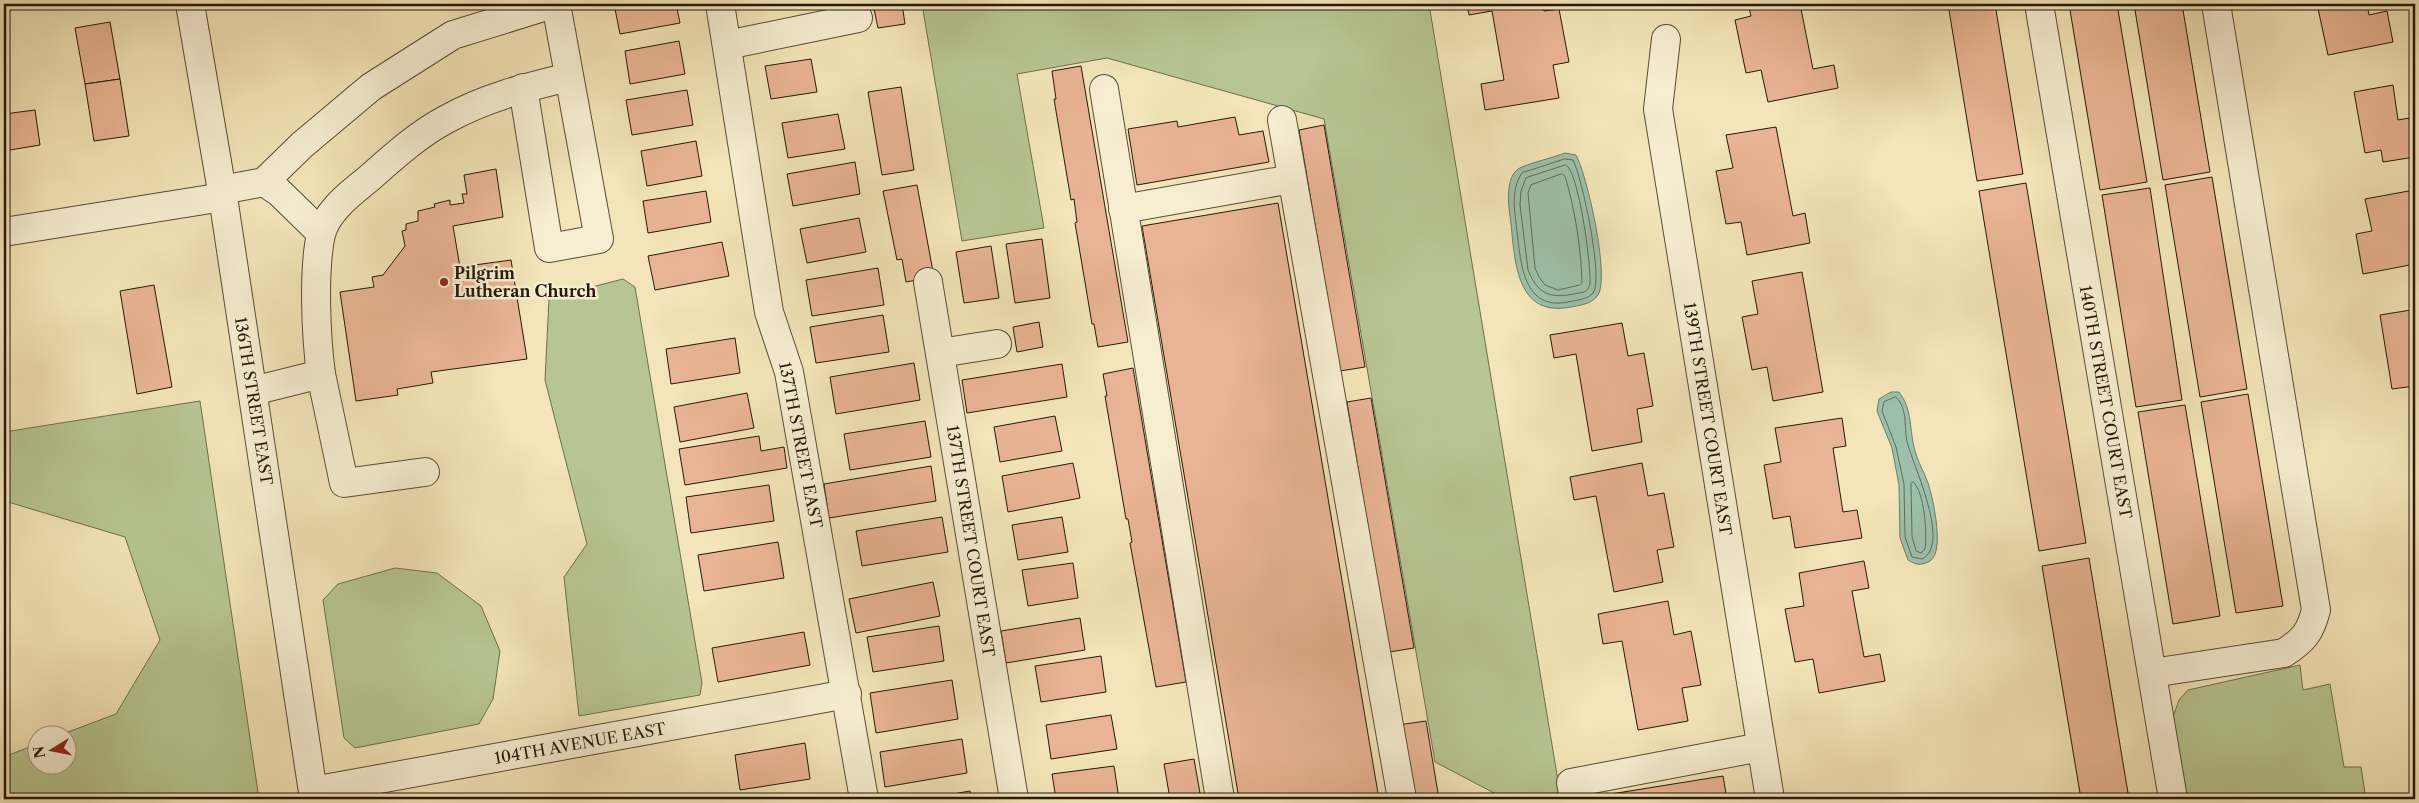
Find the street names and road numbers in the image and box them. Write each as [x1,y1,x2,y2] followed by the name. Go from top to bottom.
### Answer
[2076,284,2136,520] street label: 140TH STREET COURT EAST
[1680,301,1736,537] street label: 139TH STREET COURT EAST
[231,315,277,487] street label: 136TH STREET EAST
[775,360,827,530] street label: 137TH STREET EAST
[943,424,999,658] street label: 137TH STREET COURT EAST
[493,718,667,768] street label: 104TH AVENUE EAST

